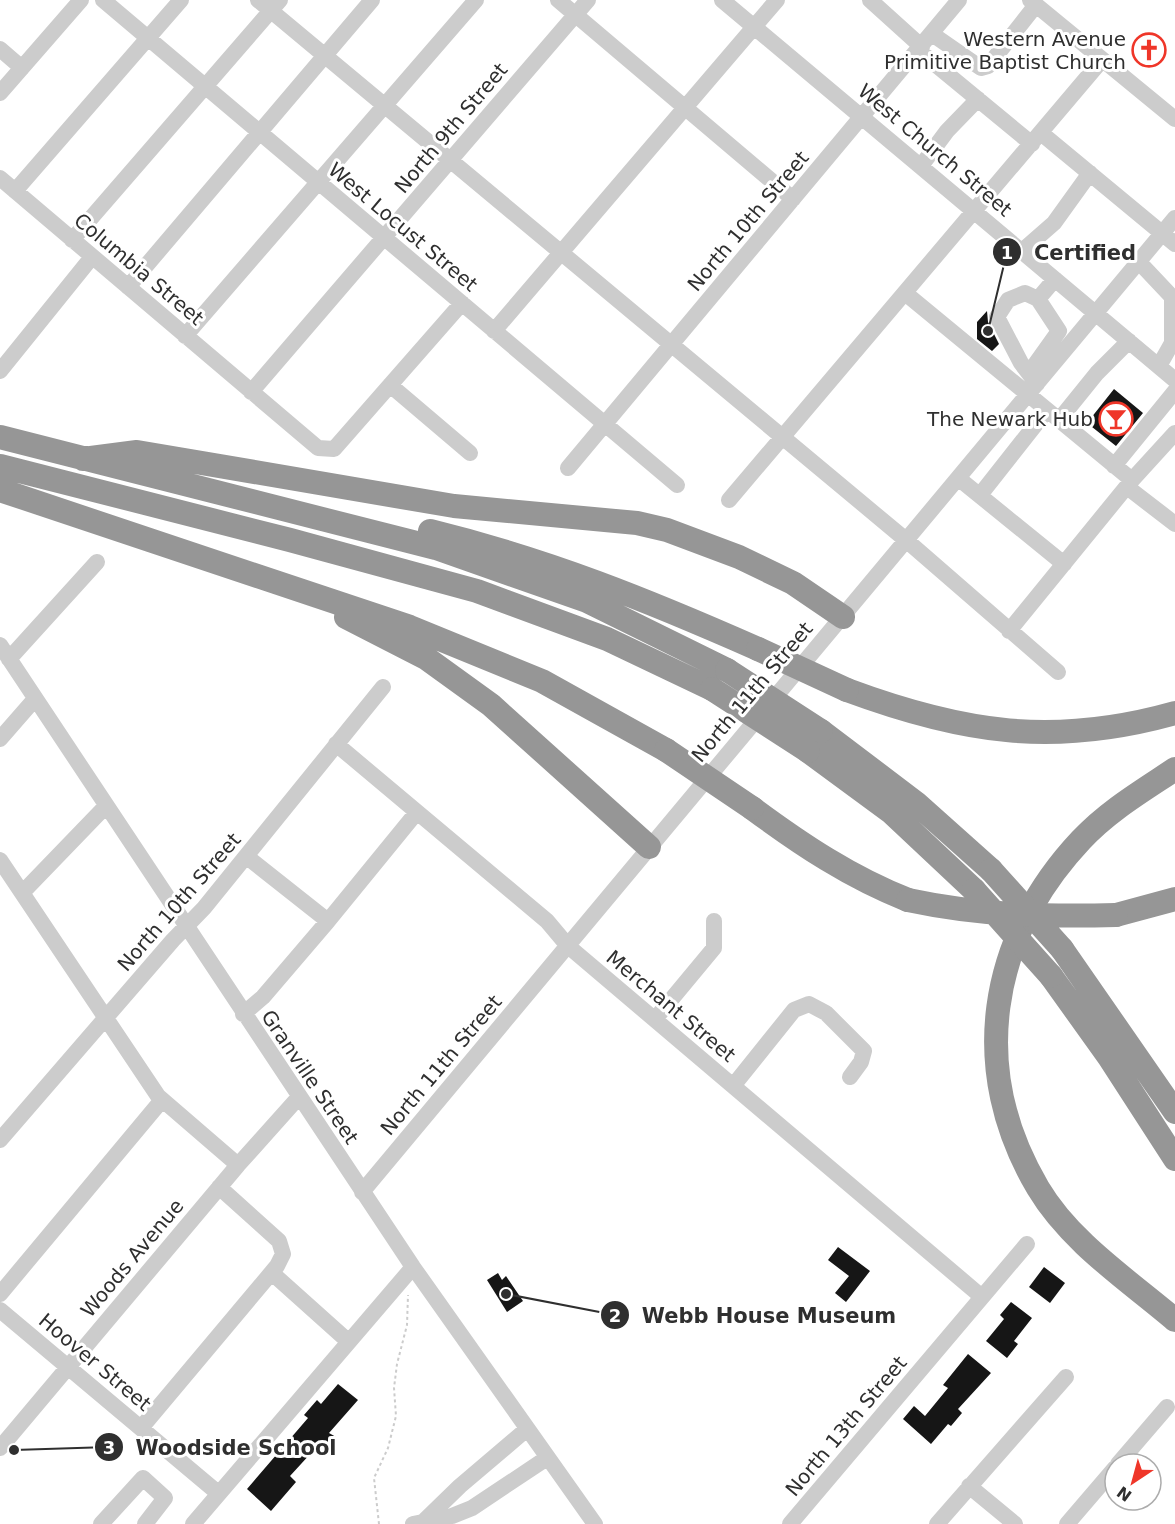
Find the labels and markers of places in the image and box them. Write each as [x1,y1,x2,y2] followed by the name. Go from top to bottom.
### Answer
[884,27,1126,74] place label: Western Avenue Primitive Baptist Church
[1131,32,1167,68] church icon: Western Avenue Primitive Baptist Church
[992,233,1148,272] callout: Certified
[1098,401,1134,437] bar icon: The Newark Hub
[926,407,1093,431] place label: The Newark Hub
[600,1296,908,1335] callout: Webb House Museum
[94,1428,349,1467] callout: Woodside School

